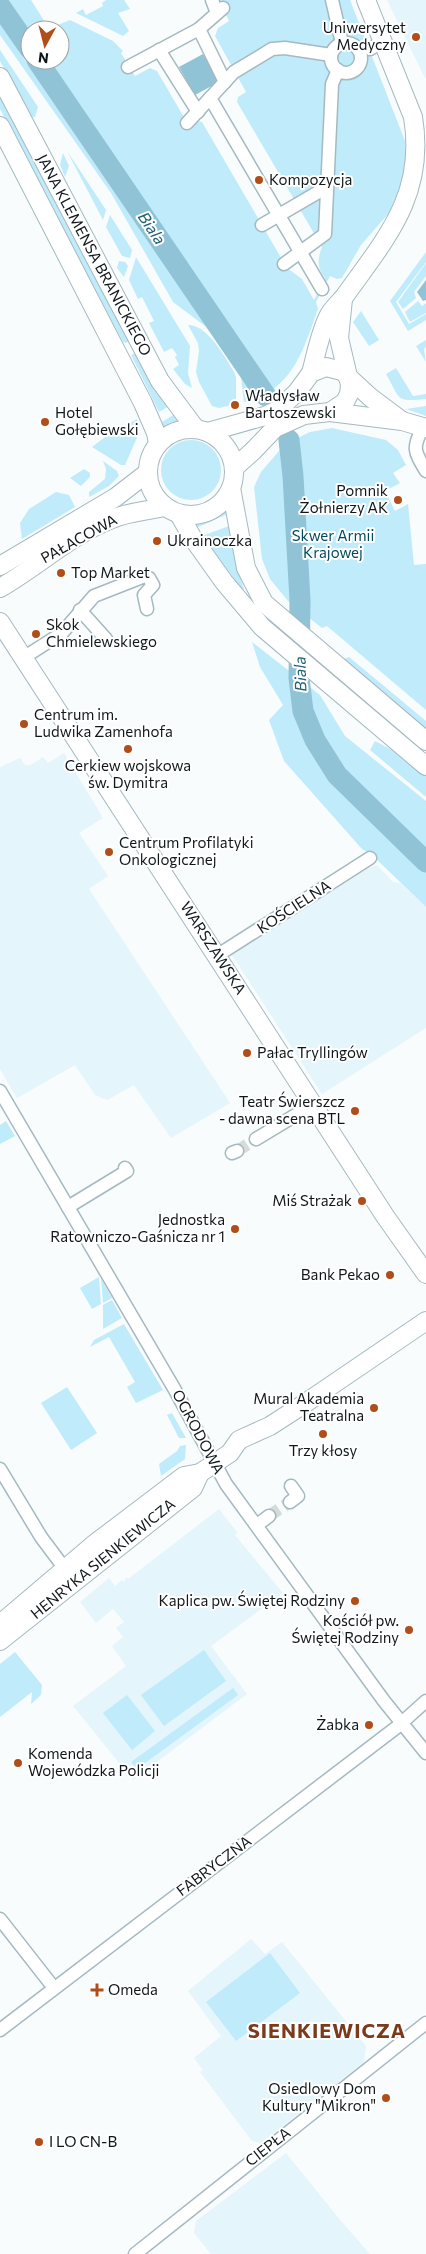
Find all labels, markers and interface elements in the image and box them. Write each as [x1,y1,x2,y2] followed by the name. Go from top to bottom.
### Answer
[323,18,406,53] place label: Uniwersytet Medyczny
[20,20,70,70] north arrow
[410,31,422,43] marker: Uniwersytet Medyczny
[37,49,50,67] text: N
[34,151,156,358] street label: JANA KLEMENSA BRANICKIEGO
[269,170,352,188] place label: Kompozycja
[253,174,265,186] marker: Kompozycja
[135,208,170,248] water label: Biala
[245,386,336,421] place label: Władysław Bartoszewski
[229,399,241,411] marker: Władysław Bartoszewski
[55,403,139,438] place label: Hotel Gołębiewski
[39,416,51,428] marker: Hotel Gołębiewski
[300,481,388,516] place label: Pomnik Żołnierzy AK
[392,494,404,506] marker: Pomnik Żołnierzy AK
[37,510,120,566] street label: PAŁACOWA
[292,526,374,561] park label: Skwer Armii Krajowej
[167,531,252,549] place label: Ukrainoczka
[151,535,163,547] marker: Ukrainoczka
[71,563,150,581] place label: Top Market
[55,567,67,579] marker: Top Market
[46,615,157,650] place label: Skok Chmielewskiego
[30,628,42,640] marker: Skok Chmielewskiego
[289,656,310,692] water label: Biala
[34,705,173,740] place label: Centrum im. Ludwika Zamenhofa
[18,718,30,730] marker: Centrum im. Ludwika Zamenhofa
[122,743,134,755] marker: Cerkiew wojskowa św. Dymitra
[65,756,191,791] place label: Cerkiew wojskowa św. Dymitra
[119,833,254,868] place label: Centrum Profilatyki Onkologicznej
[103,846,115,858] marker: Centrum Profilatyki Onkologicznej
[253,875,334,937] street label: KOŚCIELNA
[177,898,251,997] street label: WARSZAWSKA
[257,1043,368,1061] place label: Pałac Tryllingów
[241,1047,253,1059] marker: Pałac Tryllingów
[219,1091,345,1127] place label: Teatr Świerszcz - dawna scena BTL
[349,1105,361,1117] marker: Teatr Świerszcz - dawna scena BTL
[272,1191,352,1209] place label: Miś Strażak
[356,1195,368,1207] marker: Miś Strażak
[50,1210,225,1245] place label: Jednostka Ratowniczo-Gaśnicza nr 1
[229,1223,241,1235] marker: Jednostka Ratowniczo-Gaśnicza nr 1
[301,1265,380,1283] place label: Bank Pekao
[384,1269,396,1281] marker: Bank Pekao
[169,1386,229,1477] street label: OGRODOWA
[253,1389,364,1424] place label: Mural Akademia Teatralna
[368,1402,380,1414] marker: Mural Akademia Teatralna
[317,1428,329,1440] marker: Trzy kłosy
[289,1441,357,1459] place label: Trzy kłosy
[26,1494,178,1622] street label: HENRYKA SIENKIEWICZA
[159,1590,345,1609] place label: Kaplica pw. Świętej Rodziny
[349,1595,361,1607] marker: Kaplica pw. Świętej Rodziny
[292,1611,399,1646] place label: Kościół pw. Świętej Rodziny
[403,1624,415,1636] marker: Kościół pw. Świętej Rodziny
[316,1715,359,1733] place label: Żabka
[363,1719,375,1731] marker: Żabka
[28,1744,159,1779] place label: Komenda Wojewódzka Policji
[12,1757,24,1769] marker: Komenda Wojewódzka Policji
[172,1831,254,1899] street label: FABRYCZNA
[108,1980,158,1998] place label: Omeda
[90,1983,104,1997] marker: Omeda
[248,2018,406,2042] district label: SIENKIEWICZA
[262,2079,376,2114] place label: Osiedlowy Dom Kultury "Mikron"
[380,2092,392,2104] marker: Osiedlowy Dom Kultury "Mikron"
[241,2123,293,2169] street label: CIEPŁA
[49,2132,117,2150] place label: I LO CN-B
[33,2136,45,2148] marker: I LO CN-B

